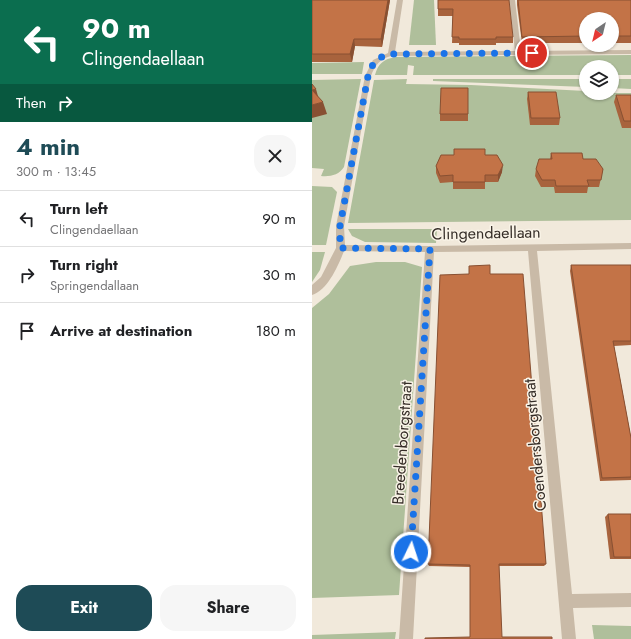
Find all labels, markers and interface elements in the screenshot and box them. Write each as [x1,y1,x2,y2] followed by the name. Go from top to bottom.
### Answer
[82,8,151,49] text: 90 m
[579,12,619,52] north arrow
[579,12,619,100] map controls
[16,16,68,68] icon: left
[515,36,549,70] pin
[521,42,543,64] icon: arrive
[82,46,205,72] text: Clingendaellaan
[579,60,619,100] button: layers
[16,92,46,114] text: Then
[54,92,76,114] icon: right
[16,129,80,164] text: 4 min
[254,135,296,177] button: close
[16,162,96,181] text: 300 m · 13:45
[50,198,108,220] text: Turn left
[16,208,38,230] icon: left
[262,208,296,230] text: 90 m
[50,220,139,239] text: Clingendaellaan
[431,221,541,245] street label: Clingendaellaan
[50,254,118,276] text: Turn right
[16,264,38,286] icon: right
[263,264,296,286] text: 30 m
[50,276,139,295] text: Springendallaan
[16,320,38,342] icon: arrive
[50,320,192,342] text: Arrive at destination
[256,320,296,342] text: 180 m
[518,378,552,512] street label: Coendersborgstraat
[386,380,418,505] street label: Breedenborgstraat
[390,531,432,573] position arrow
[16,585,152,631] button: Exit
[160,585,296,631] button: Share

